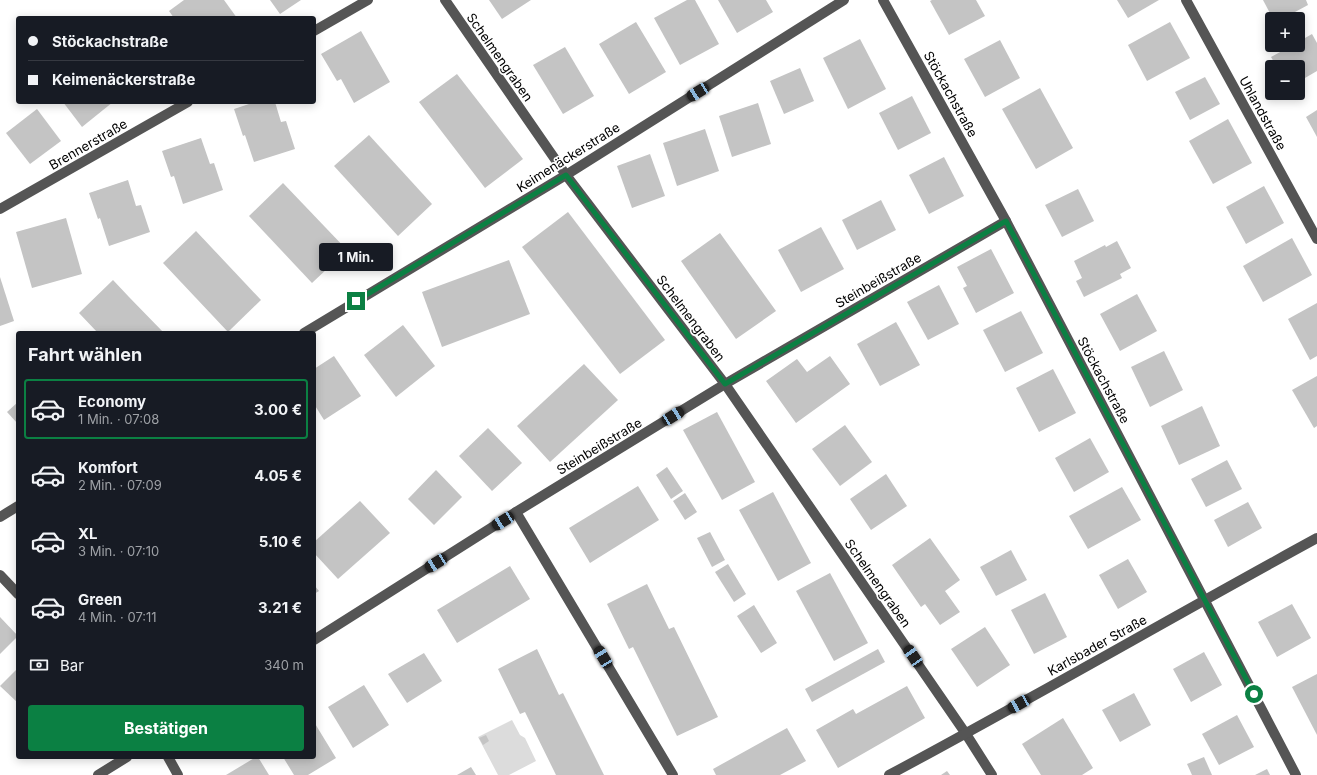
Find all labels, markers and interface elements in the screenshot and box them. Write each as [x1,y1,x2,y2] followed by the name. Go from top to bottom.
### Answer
[464,10,536,104] street label: Schelmengraben
[1265,12,1305,100] map controls
[1265,12,1305,52] button: +
[52,32,168,51] text: Stöckachstraße
[921,48,981,140] street label: Stöckachstraße
[1265,60,1305,100] button: −
[52,70,195,89] text: Keimenäckerstraße
[1236,73,1290,153] street label: Uhlandstraße
[685,81,711,103] car
[46,115,130,173] street label: Brennerstraße
[513,119,623,195] street label: Keimenäckerstraße
[319,243,393,271] callout: 1 Min.
[338,249,374,265] text: 1 Min.
[832,249,924,311] street label: Steinbeißstraße
[653,272,729,364] street label: Schelmengraben
[347,292,365,310] route end
[1074,334,1134,426] street label: Stöckachstraße
[28,344,142,365] text: Fahrt wählen
[30,391,66,427] icon: car
[78,392,146,411] text: Economy
[254,400,302,419] text: 3.00 €
[660,405,686,427] car
[78,411,159,427] text: 1 Min. · 07:08
[554,414,644,478] street label: Steinbeißstraße
[30,457,66,493] icon: car
[78,458,138,477] text: Komfort
[254,466,302,485] text: 4.05 €
[78,477,162,493] text: 2 Min. · 07:09
[490,510,516,532] car
[30,523,66,559] icon: car
[78,524,98,543] text: XL
[259,532,302,551] text: 5.10 €
[842,536,914,630] street label: Schelmengraben
[78,543,159,559] text: 3 Min. · 07:10
[423,552,449,574] car
[30,589,66,625] icon: car
[78,590,122,609] text: Green
[258,598,302,617] text: 3.21 €
[78,609,157,625] text: 4 Min. · 07:11
[1045,611,1149,679] street label: Karlsbader Straße
[901,643,925,669] car
[592,644,614,670] car
[28,654,50,676] icon: cash
[60,656,84,675] text: Bar
[264,657,304,673] text: 340 m
[1245,685,1263,703] route start
[1006,693,1032,715] car
[28,705,304,751] button: Bestätigen

